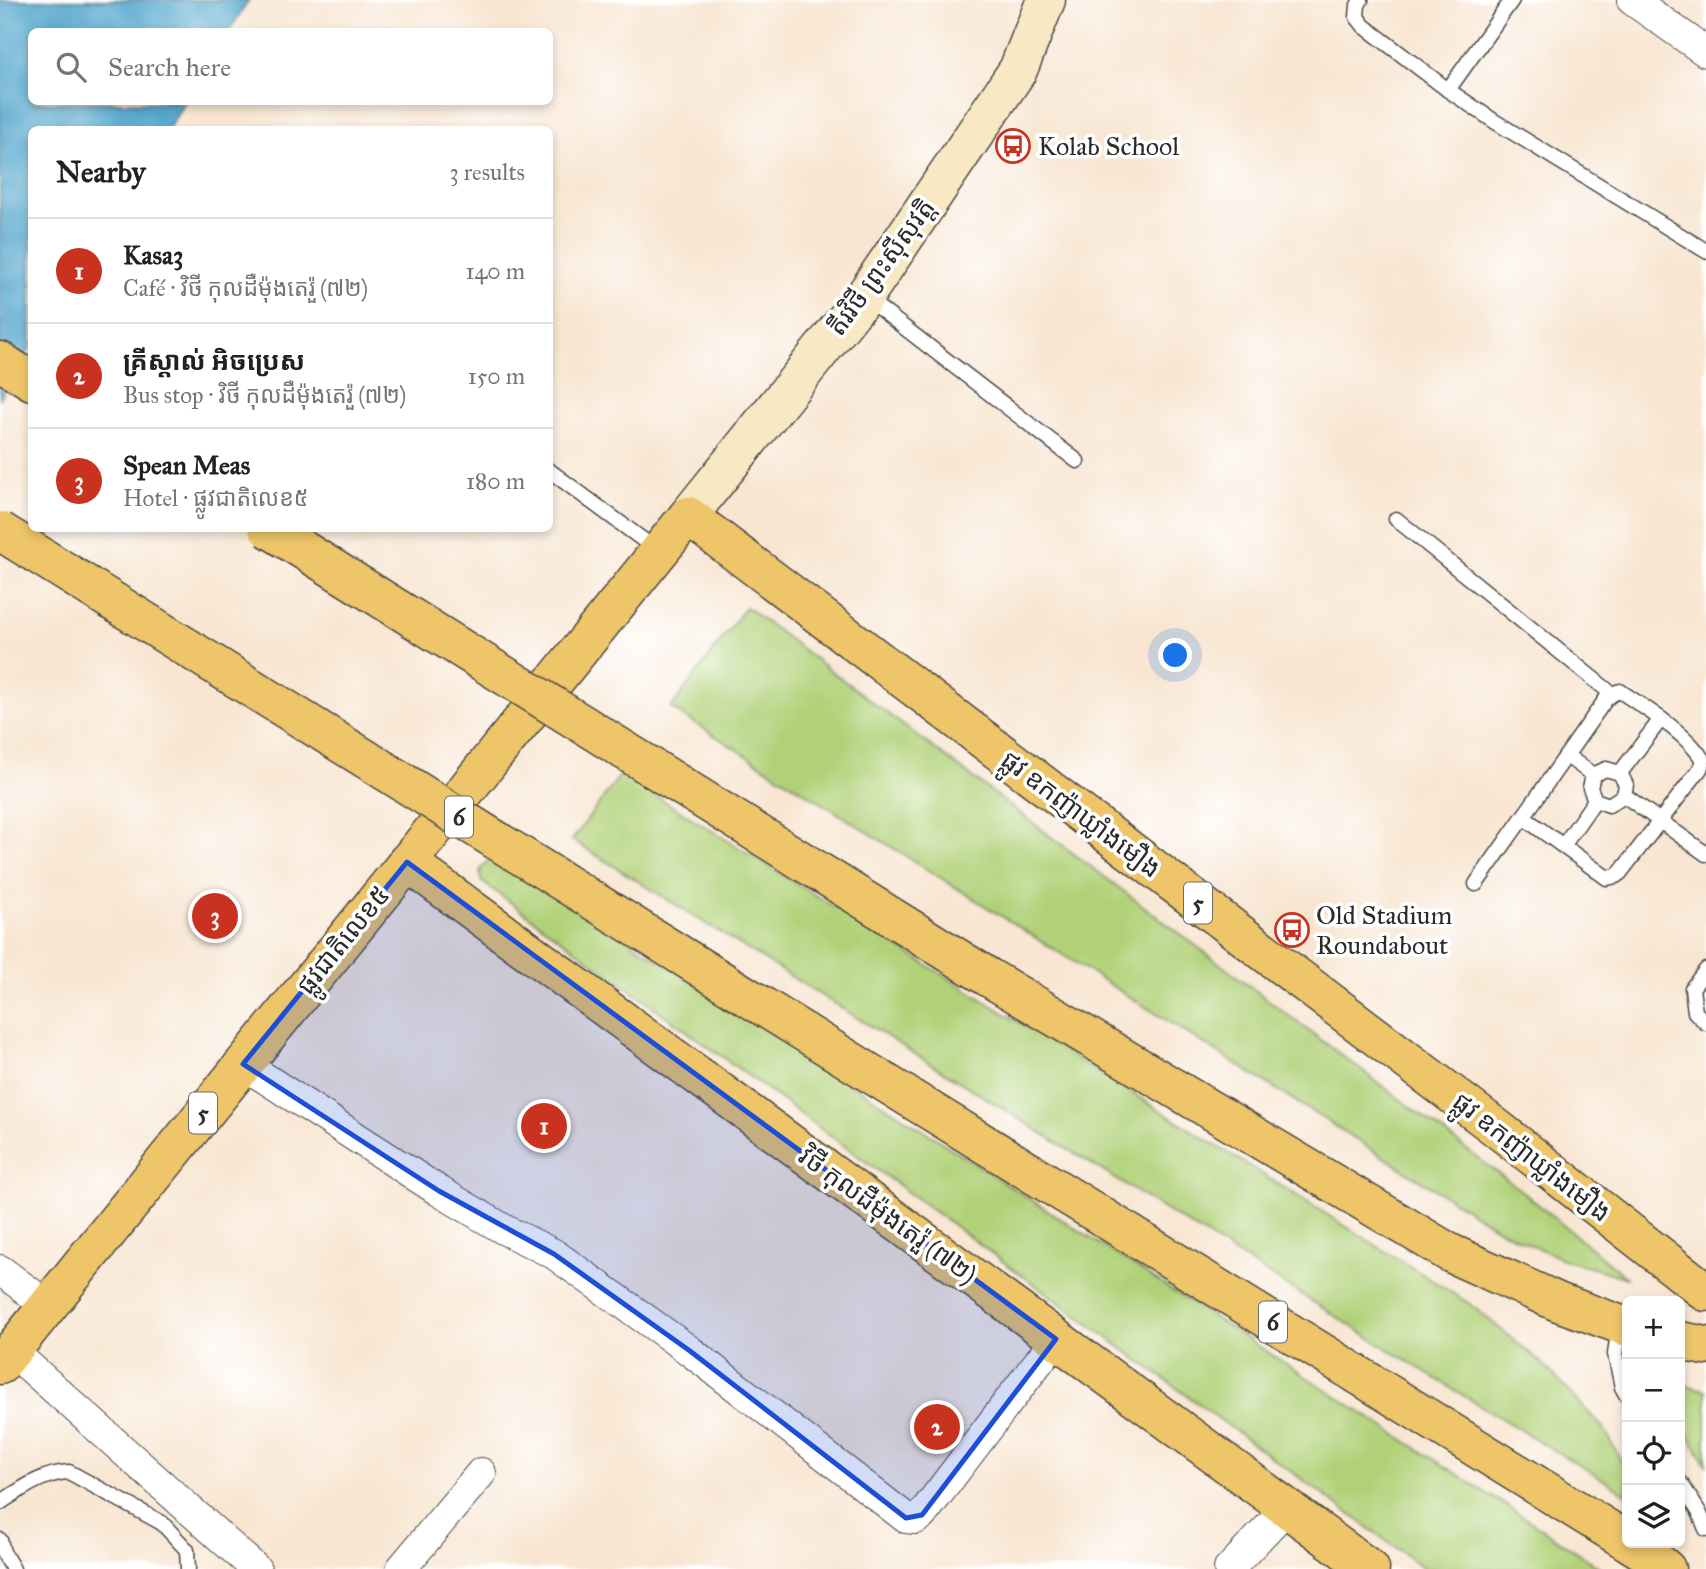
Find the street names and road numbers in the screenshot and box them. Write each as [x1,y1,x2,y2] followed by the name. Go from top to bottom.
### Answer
[820,192,942,342] street label: តីរវិថី ព្រះស៊ីសុវត្តិ
[990,743,1168,891] street label: ផ្លូវ ឧកញ៉ាឃ្លាំងមឿង
[445,796,473,838] road number: 6
[290,879,402,1005] street label: ផ្លូវជាតិលេខ៥
[1184,882,1212,923] road number: 5
[1442,1085,1618,1235] street label: ផ្លូវ ឧកញ៉ាឃ្លាំងមឿង
[189,1092,217,1134] road number: 5
[792,1139,984,1291] street label: វិថី កុលដឺម៉ុងតេរ៉ួ (៧២)
[1259,1302,1287,1342] road number: 6

